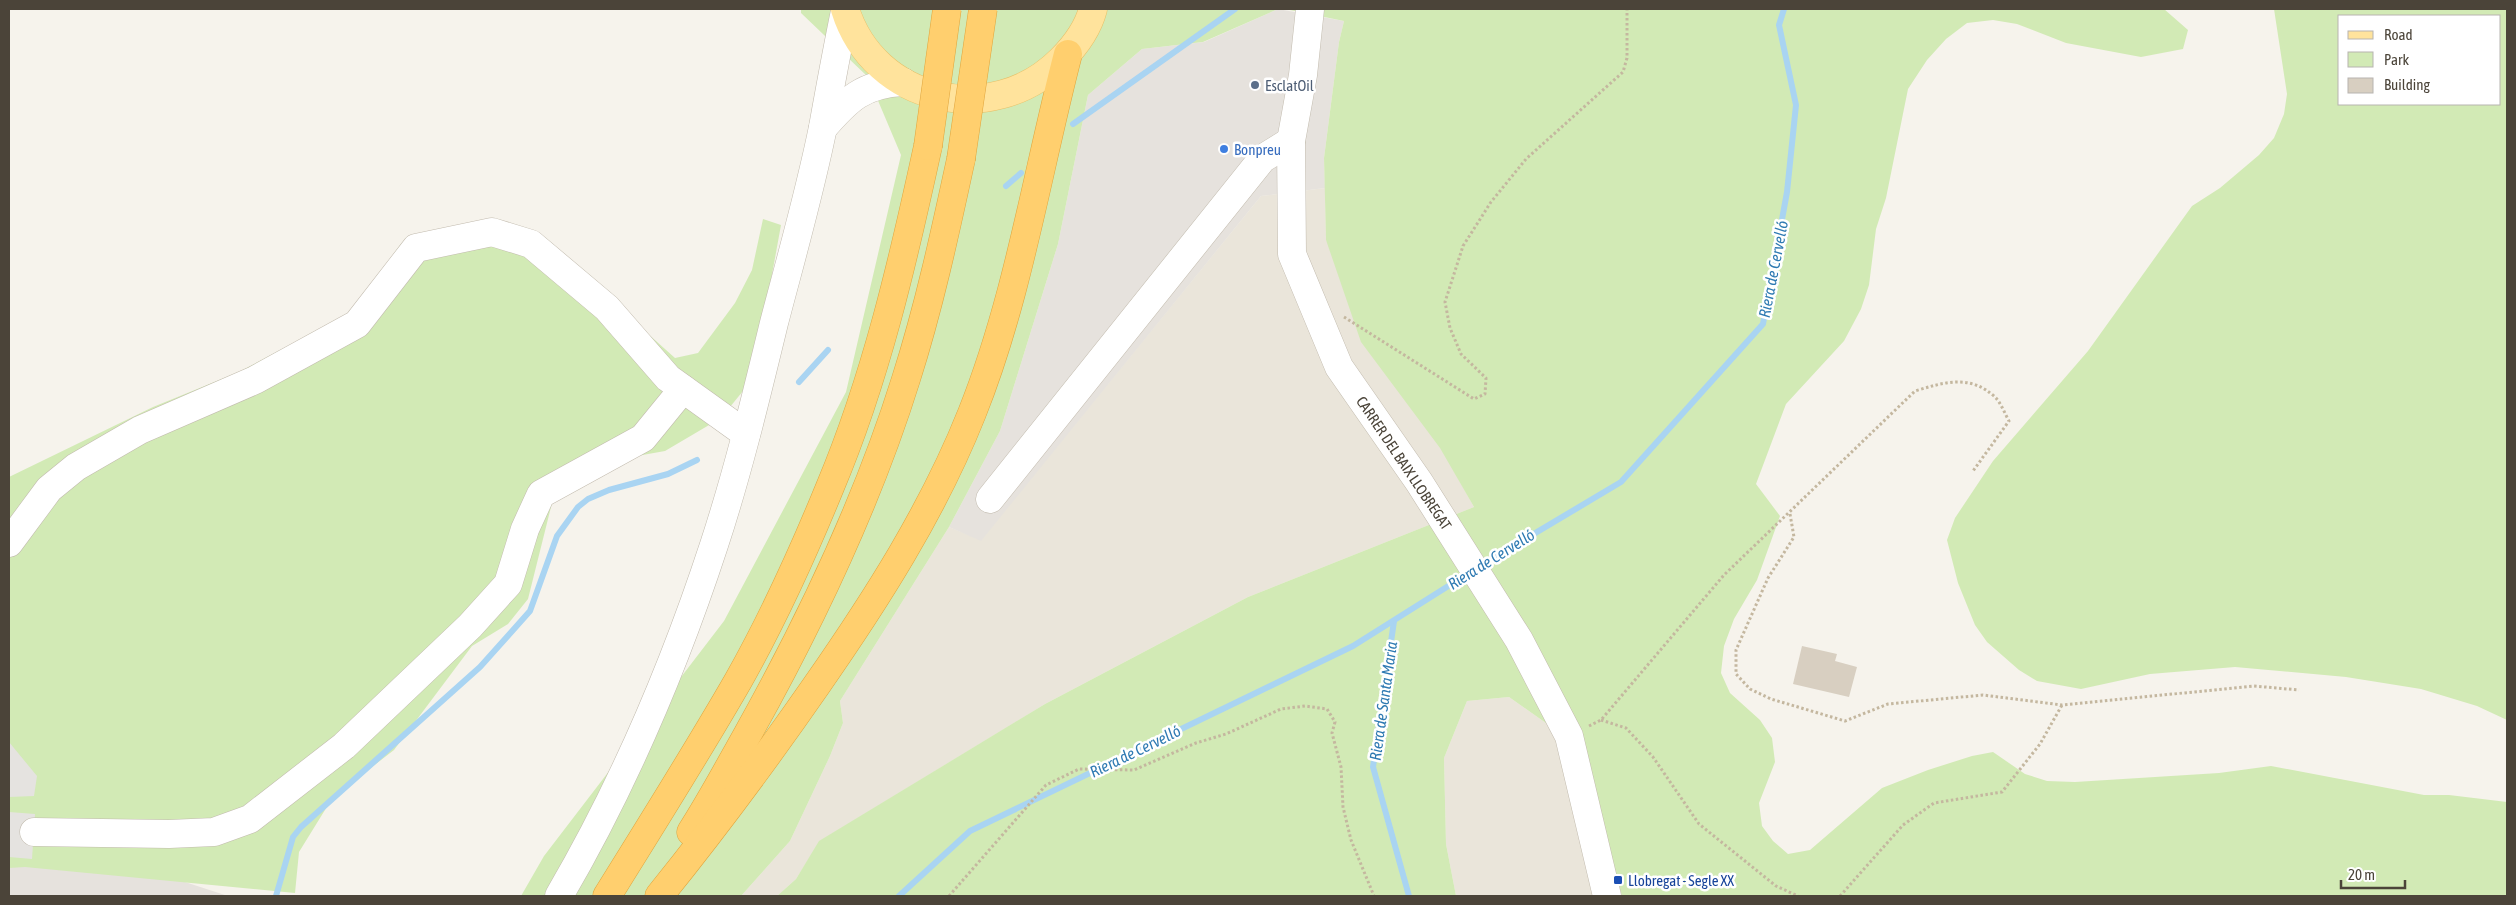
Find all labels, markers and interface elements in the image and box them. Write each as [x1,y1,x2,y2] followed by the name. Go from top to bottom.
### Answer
[2338,15,2501,105] legend
[2384,26,2413,43] text: Road
[2384,51,2409,68] text: Park
[2384,76,2430,93] text: Building
[1265,77,1314,94] place label: EsclatOil
[1249,79,1261,91] marker: EsclatOil
[1234,141,1281,158] place label: Bonpreu
[1218,143,1230,155] marker: Bonpreu
[1755,219,1791,319] water label: Riera de Cervelló
[1353,393,1455,533] street label: CARRER DEL BAIX LLOBREGAT
[1444,525,1538,593] water label: Riera de Cervelló
[1366,640,1400,762] water label: Riera de Santa Maria
[1087,721,1183,781] water label: Riera de Cervelló
[2341,858,2405,890] scale bar
[2348,866,2375,883] text: 20 m
[1628,872,1734,889] place label: Llobregat - Segle XX
[1612,874,1624,886] marker: Llobregat - Segle XX

